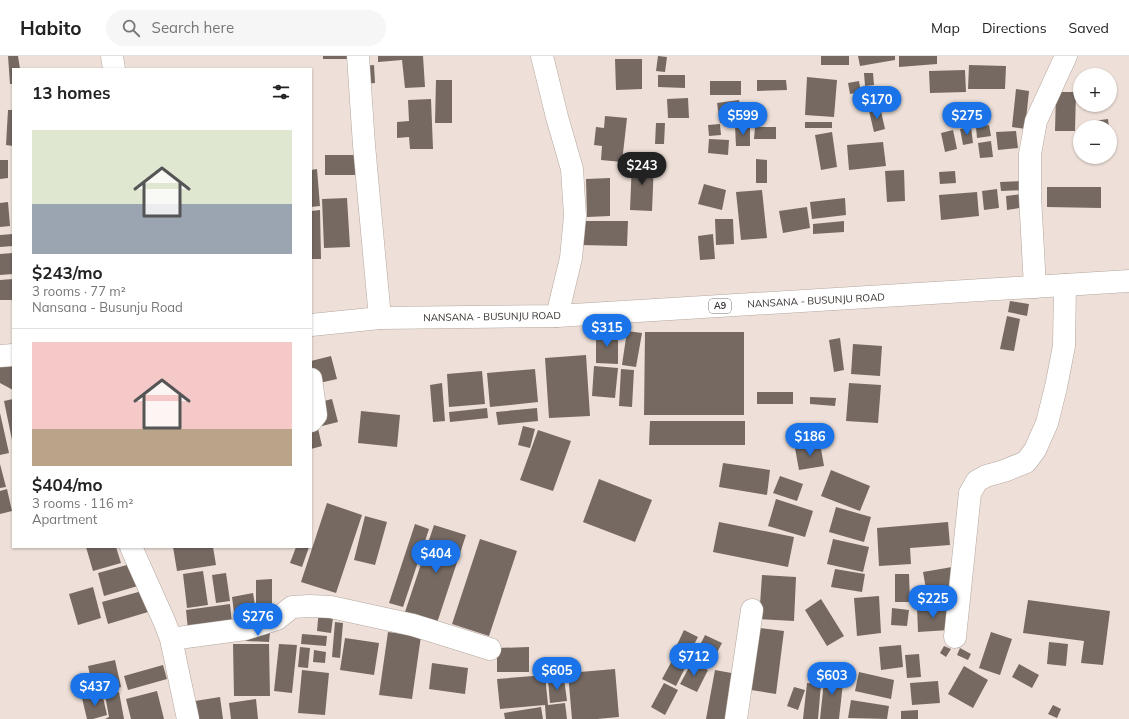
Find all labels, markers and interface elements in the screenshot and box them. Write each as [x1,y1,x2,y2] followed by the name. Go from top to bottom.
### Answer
[106,10,386,46] search box
[20,16,82,40] text: Habito
[120,17,142,39] icon: search
[152,18,234,37] text: Search here
[931,19,960,37] text: Map
[982,19,1047,37] text: Directions
[1069,19,1109,37] text: Saved
[1073,68,1117,164] map controls
[1073,68,1117,112] button: +
[270,81,292,103] icon: filters
[32,82,111,103] text: 13 homes
[853,86,901,120] pin: $170
[861,91,893,107] text: $170
[719,102,767,136] pin: $599
[943,102,991,136] pin: $275
[727,107,759,123] text: $599
[951,107,983,123] text: $275
[1073,120,1117,164] button: −
[618,152,666,186] pin: $243
[126,156,198,228] icon: home
[626,157,658,173] text: $243
[32,262,103,283] text: $243/mo
[32,283,126,299] text: 3 rooms · 77 m²
[747,290,885,311] street label: NANSANA - BUSUNJU ROAD
[32,299,183,315] text: Nansana - Busunju Road
[709,299,731,313] road number: A9
[423,309,561,324] street label: NANSANA - BUSUNJU ROAD
[583,314,631,348] pin: $315
[591,319,623,335] text: $315
[126,368,198,440] icon: home
[786,423,834,457] pin: $186
[794,428,826,444] text: $186
[32,474,103,495] text: $404/mo
[32,495,133,511] text: 3 rooms · 116 m²
[32,511,97,527] text: Apartment
[412,540,460,574] pin: $404
[420,545,452,561] text: $404
[909,585,957,619] pin: $225
[917,590,949,606] text: $225
[234,603,282,637] pin: $276
[242,608,274,624] text: $276
[670,643,718,677] pin: $712
[678,648,710,664] text: $712
[533,657,581,691] pin: $605
[541,662,573,678] text: $605
[808,662,856,696] pin: $603
[816,667,848,683] text: $603
[71,673,119,707] pin: $437
[79,678,111,694] text: $437

